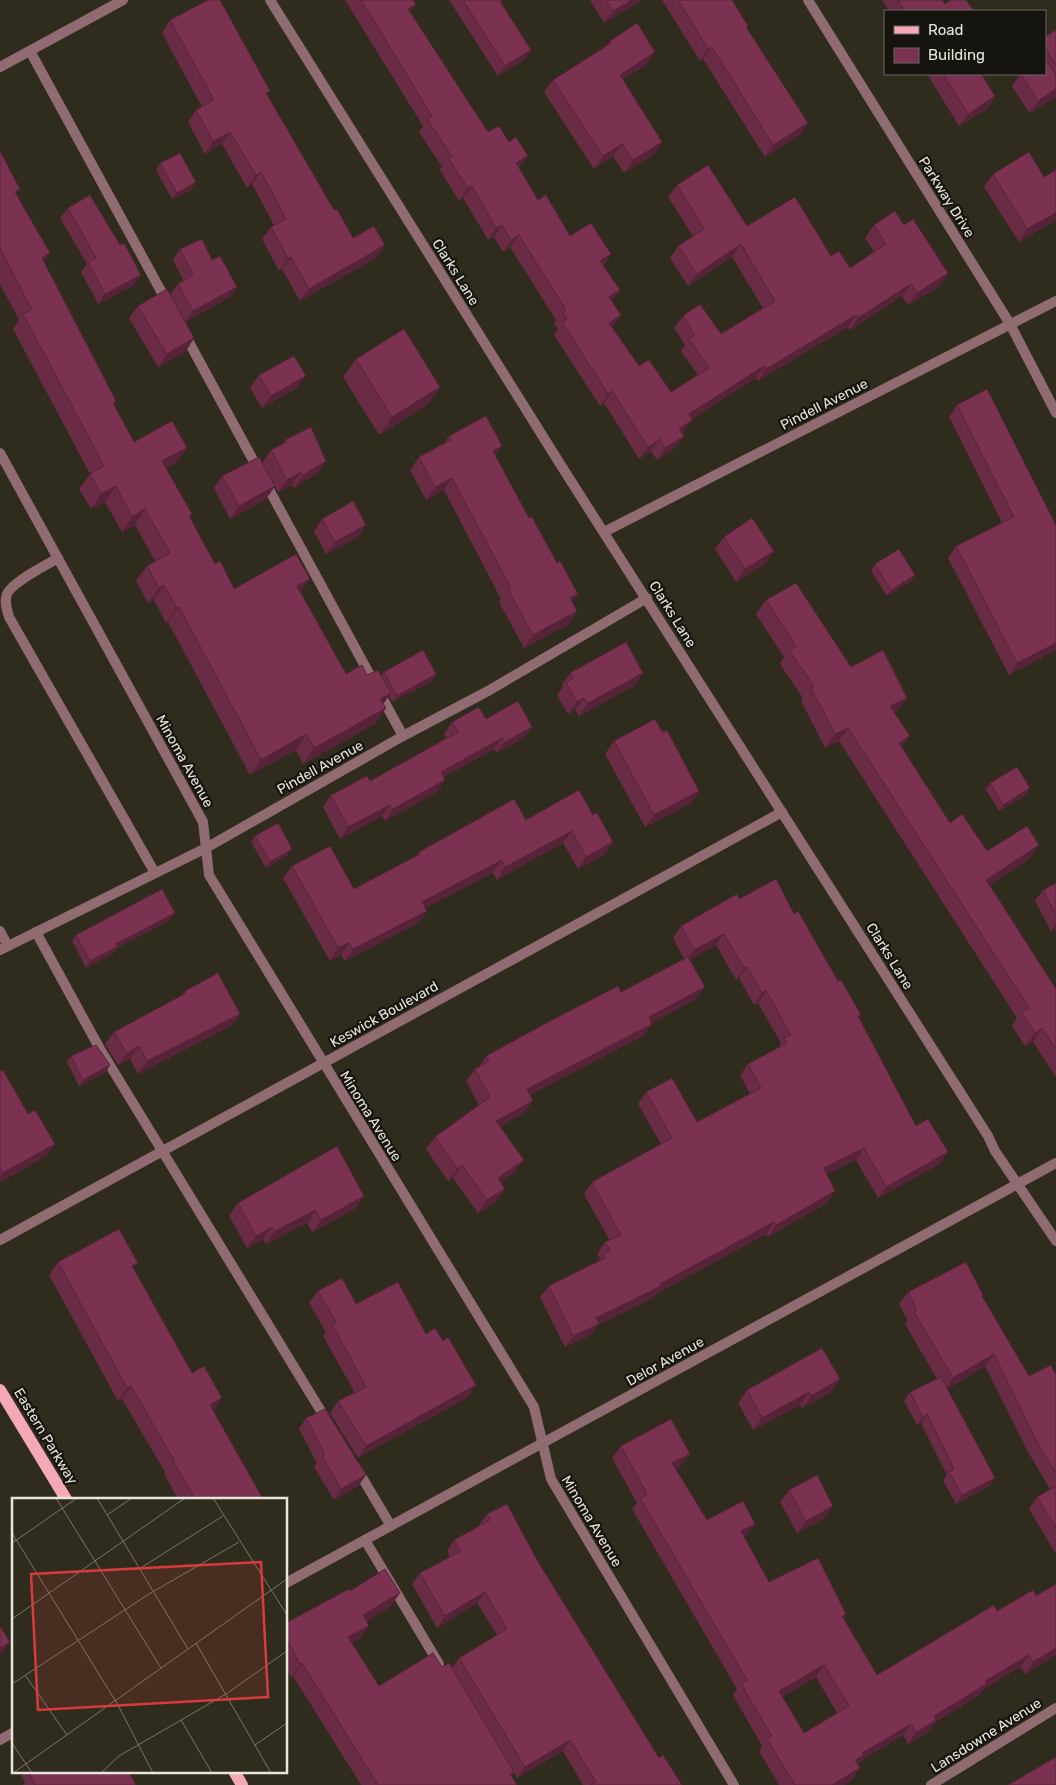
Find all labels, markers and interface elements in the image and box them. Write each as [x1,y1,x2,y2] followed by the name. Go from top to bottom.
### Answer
[884,10,1046,75] legend
[928,21,964,39] text: Road
[928,46,985,64] text: Building
[915,154,978,241] street label: Parkway Drive
[428,236,483,309] street label: Clarks Lane
[778,375,871,434] street label: Pindell Avenue
[645,578,700,651] street label: Clarks Lane
[152,712,217,811] street label: Minoma Avenue
[274,737,366,798] street label: Pindell Avenue
[862,920,917,993] street label: Clarks Lane
[327,978,441,1051] street label: Keswick Boulevard
[336,1068,405,1165] street label: Minoma Avenue
[623,1333,707,1390] street label: Delor Avenue
[10,1385,81,1488] street label: Eastern Parkway
[558,1473,626,1570] street label: Minoma Avenue
[12,1498,288,1772] inset map
[928,1694,1045,1776] street label: Lansdowne Avenue

